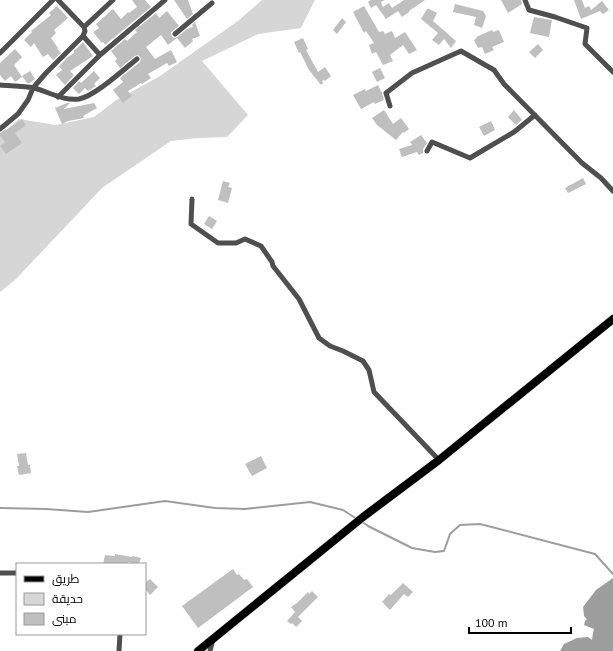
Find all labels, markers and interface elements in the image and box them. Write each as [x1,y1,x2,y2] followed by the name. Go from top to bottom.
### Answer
[16,563,146,635] legend
[52,571,80,586] text: طريق
[52,591,83,606] text: حديقة
[469,609,571,635] scale bar
[52,611,77,626] text: مبنى
[475,615,508,630] text: 100 m

